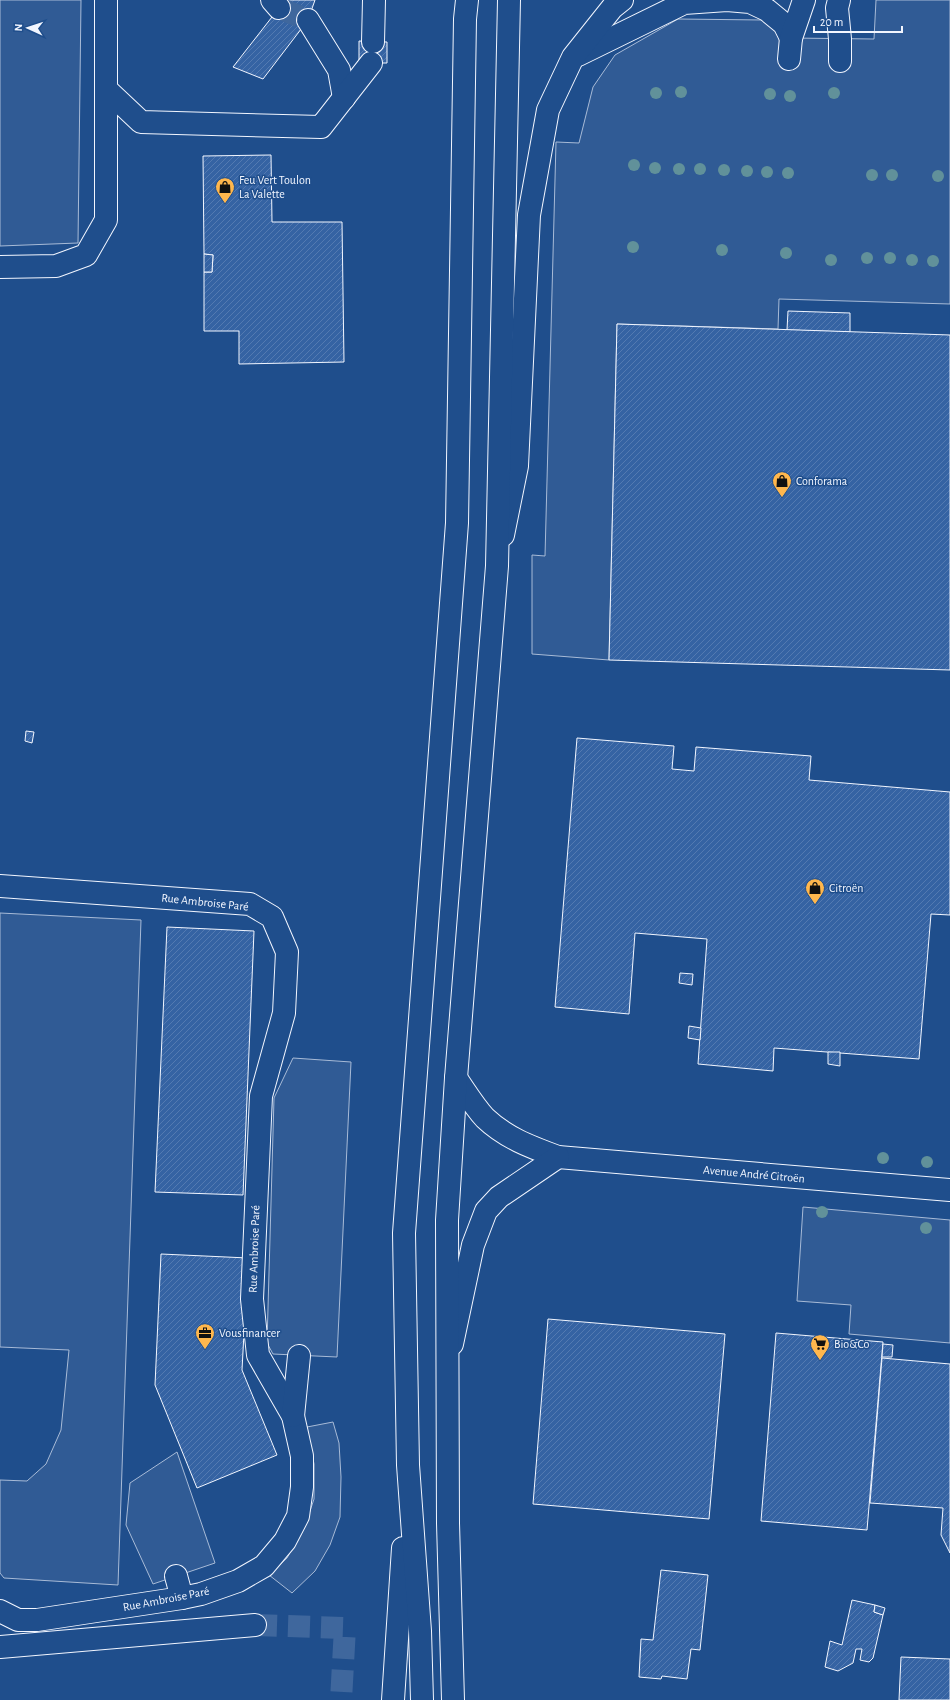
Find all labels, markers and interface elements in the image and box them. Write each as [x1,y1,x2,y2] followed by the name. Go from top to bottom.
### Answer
[8,8,48,48] north arrow
[814,8,902,34] scale bar
[820,16,843,28] text: 20 m
[13,23,24,32] text: N
[239,174,311,200] place label: Feu Vert Toulon La Valette
[214,176,236,204] shop icon: Feu Vert Toulon La Valette
[771,470,793,498] shop icon: Conforama
[796,475,848,487] place label: Conforama
[804,877,826,905] shop icon: Citroën
[829,882,863,894] place label: Citroën
[161,891,249,913] street label: Rue Ambroise Paré
[703,1164,805,1184] street label: Avenue André Citroën
[246,1205,262,1293] street label: Rue Ambroise Paré
[194,1322,216,1350] office icon: Vousfinancer
[219,1327,280,1339] place label: Vousfinancer
[809,1333,831,1361] supermarket icon: Bio&Co
[834,1338,870,1350] place label: Bio&Co
[122,1585,210,1613] street label: Rue Ambroise Paré

